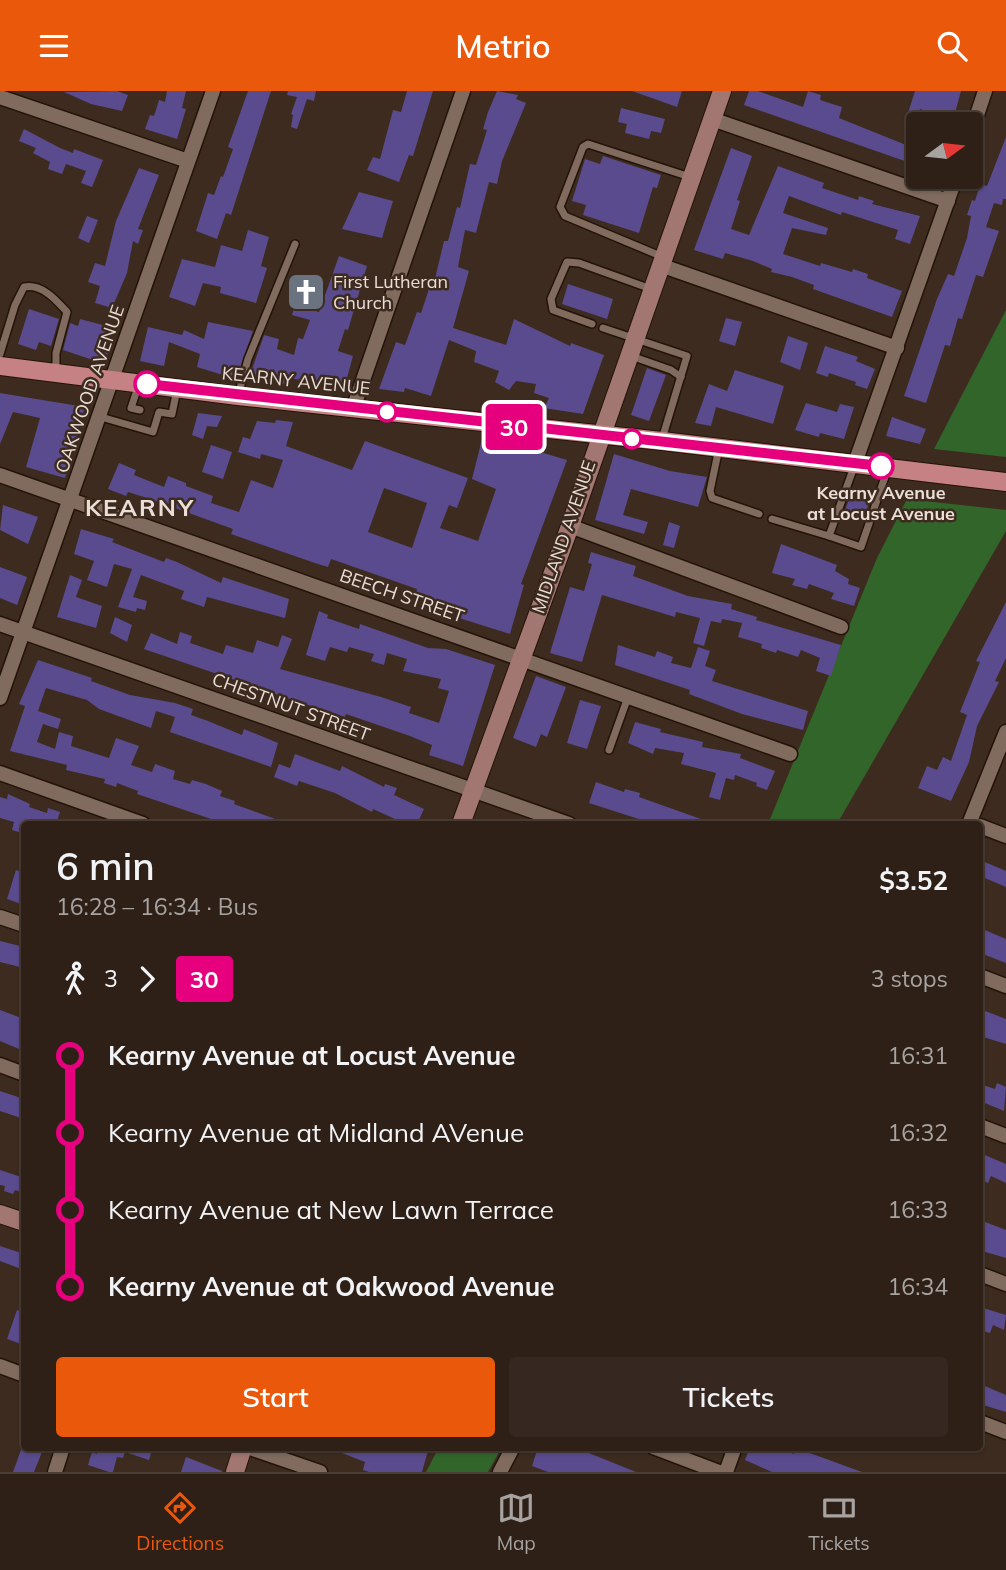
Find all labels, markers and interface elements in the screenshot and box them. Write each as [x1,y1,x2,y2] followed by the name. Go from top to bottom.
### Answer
[455,26,551,66] text: Metrio
[35,27,73,65] icon: menu
[933,27,971,65] icon: search
[906,112,984,189] north arrow
[906,112,983,189] map controls
[333,270,448,314] place label: First Lutheran Church
[285,271,327,313] church icon: First Lutheran Church
[50,302,129,476] street label: OAKWOOD AVENUE
[221,361,371,400] street label: KEARNY AVENUE
[134,371,160,397] unlabelled marker
[377,402,397,422] unlabelled marker
[482,404,546,450] line badge: 30
[500,412,528,442] text: 30
[622,429,642,449] unlabelled marker
[868,453,894,479] marker: Kearny Avenue at Locust Avenue
[527,457,601,616] street label: MIDLAND AVENUE
[807,481,955,525] place label: Kearny Avenue at Locust Avenue
[85,492,195,522] district label: KEARNY
[337,563,468,628] street label: BEECH STREET
[209,667,373,746] street label: CHESTNUT STREET
[56,842,155,890] text: 6 min
[879,864,948,897] text: $3.52
[56,892,258,921] text: 16:28 – 16:34 · Bus
[56,960,94,998] icon: walk
[128,960,166,998] icon: forward
[104,964,118,993] text: 3
[190,964,219,994] text: 30
[871,964,948,993] text: 3 stops
[108,1039,516,1072] text: Kearny Avenue at Locust Avenue
[888,1041,948,1070] text: 16:31
[108,1116,524,1149] text: Kearny Avenue at Midland AVenue
[888,1118,948,1147] text: 16:32
[108,1193,554,1226] text: Kearny Avenue at New Lawn Terrace
[888,1195,948,1224] text: 16:33
[108,1270,554,1303] text: Kearny Avenue at Oakwood Avenue
[888,1272,948,1301] text: 16:34
[56,1357,495,1437] button: Start
[509,1357,948,1437] button: Tickets
[136,1489,224,1555] tab: Directions
[497,1489,536,1555] tab: Map
[808,1489,870,1555] tab: Tickets

